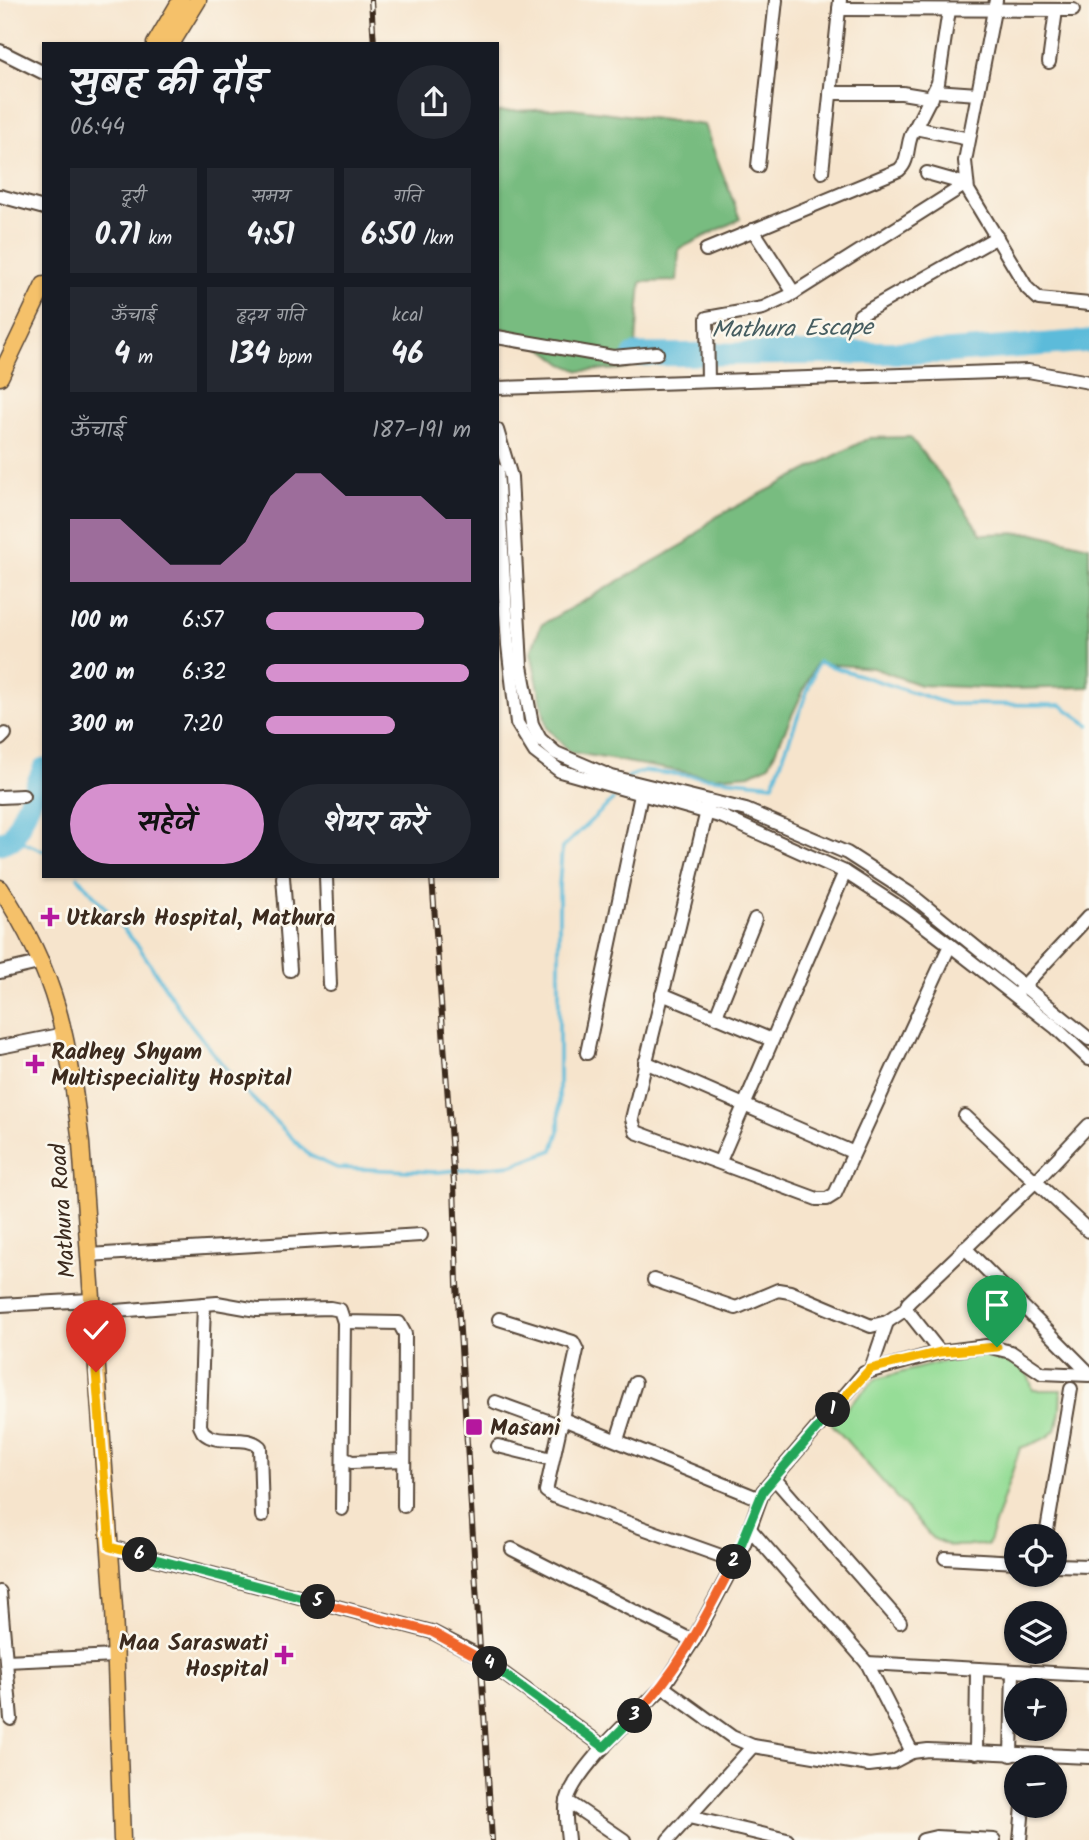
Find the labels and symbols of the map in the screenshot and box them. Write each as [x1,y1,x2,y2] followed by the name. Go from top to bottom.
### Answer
[711,309,875,350] water label: Mathura Escape
[66,901,336,937] place label: Utkarsh Hospital, Mathura
[40,907,60,927] marker: Utkarsh Hospital, Mathura
[51,1035,292,1097] place label: Radhey Shyam Multispeciality Hospital
[25,1054,45,1074] marker: Radhey Shyam Multispeciality Hospital
[41,1142,87,1279] street label: Mathura Road
[967,1275,1027,1347] pin
[66,1300,126,1372] pin
[816,1392,850,1428] pin: 1
[490,1411,561,1447] place label: Masani
[464,1417,484,1437] marker: Masani
[122,1538,158,1572] pin: 6
[716,1544,752,1580] pin: 2
[300,1584,336,1620] pin: 5
[119,1626,269,1688] place label: Maa Saraswati Hospital
[274,1645,294,1665] marker: Maa Saraswati Hospital
[472,1646,508,1682] pin: 4
[618,1698,652,1734] pin: 3

